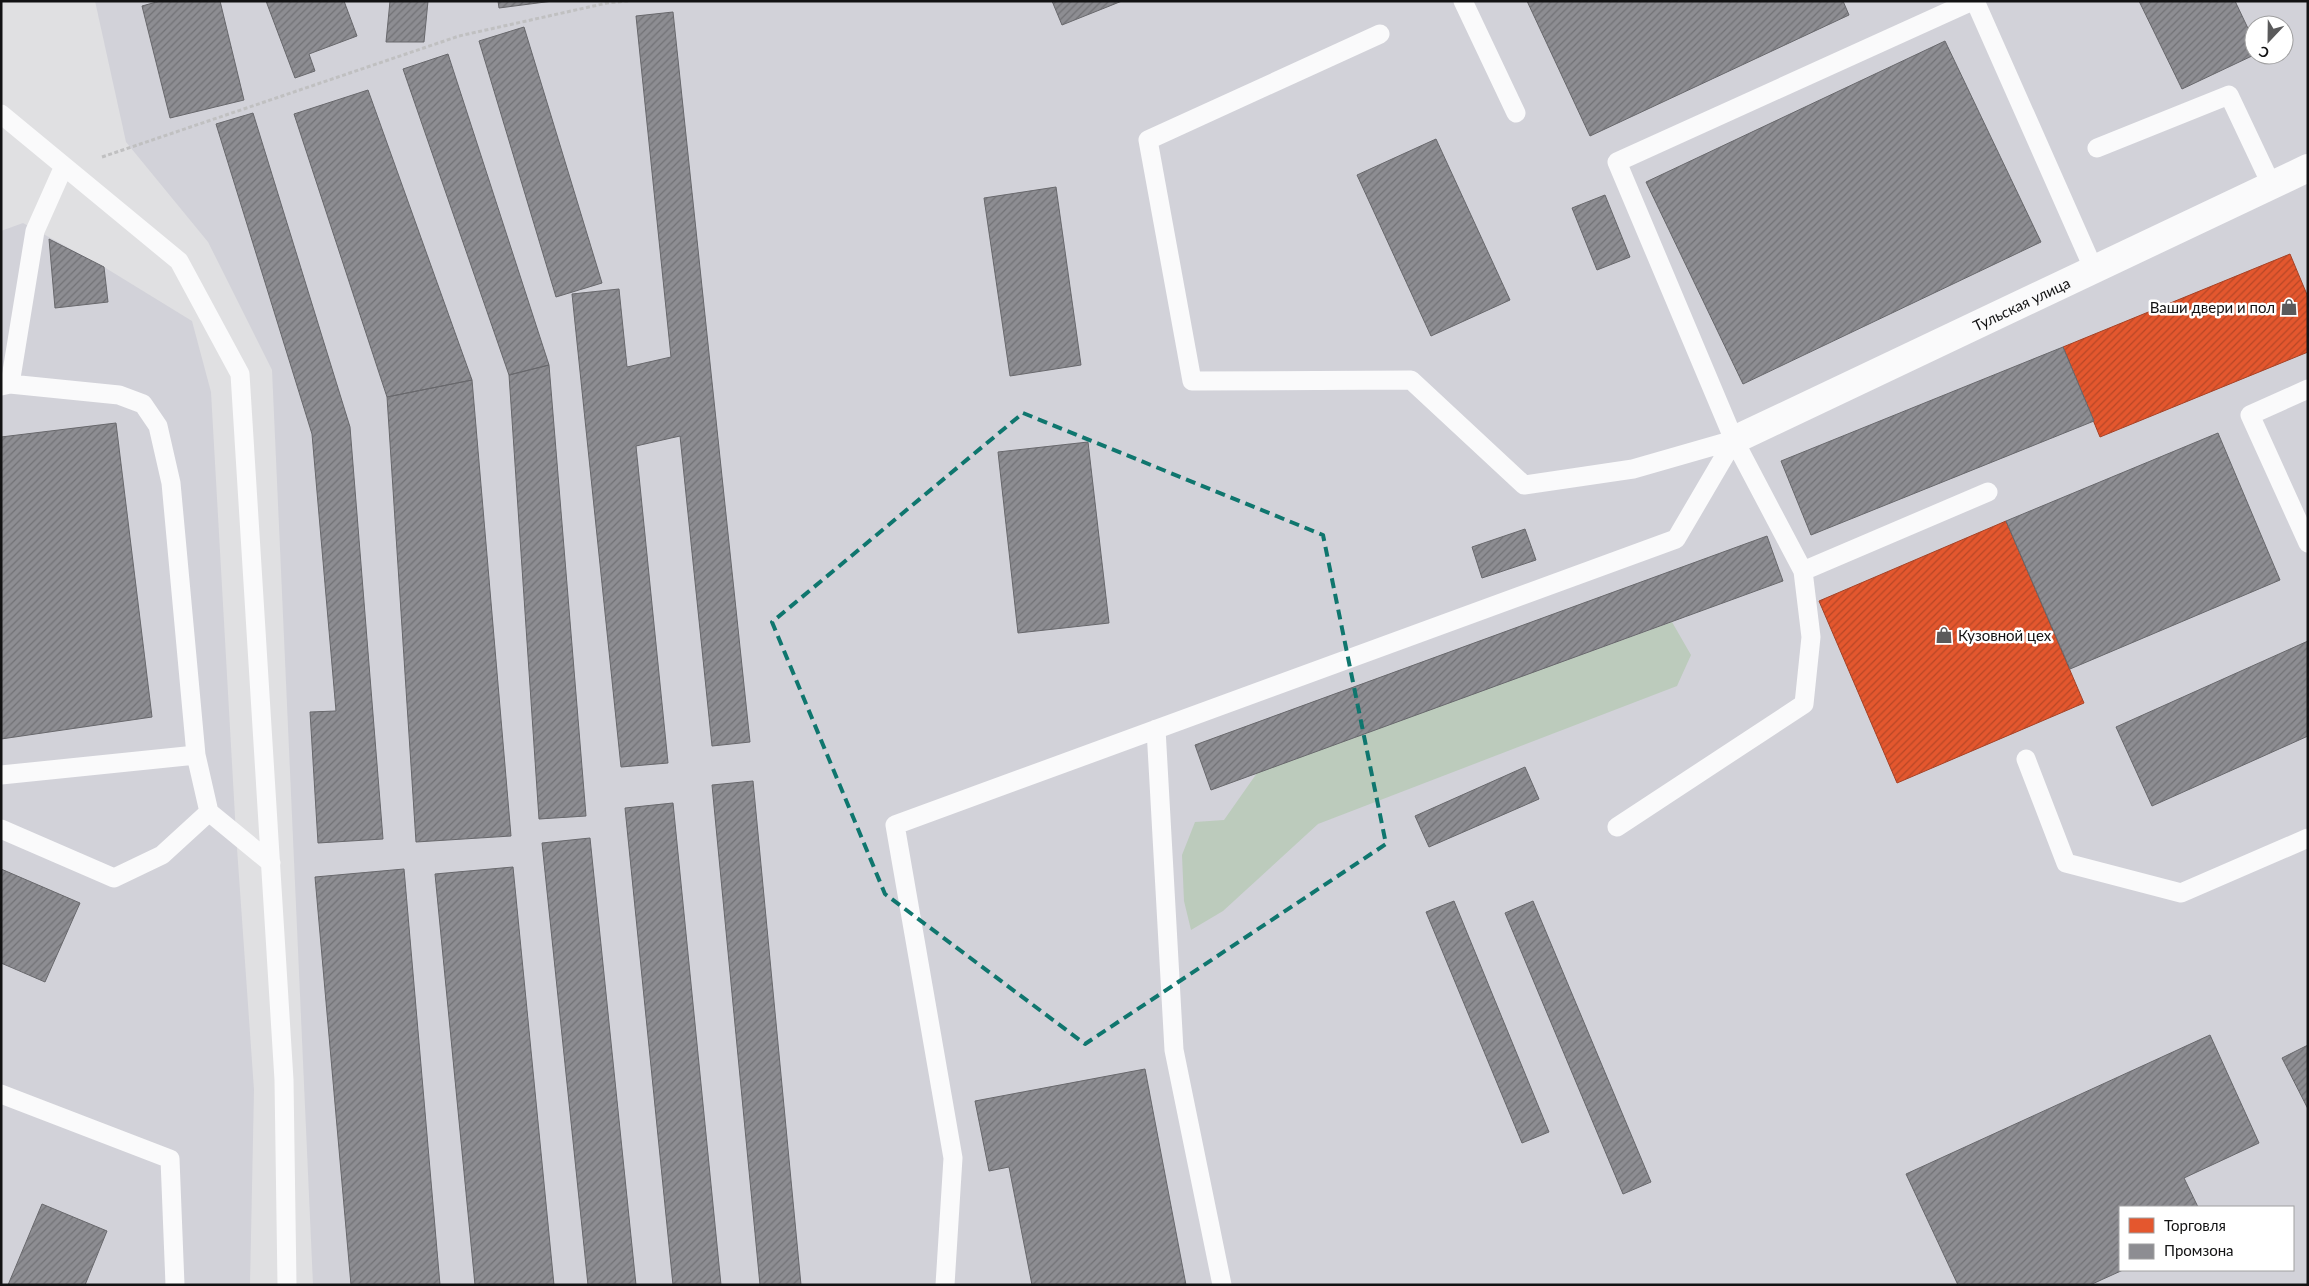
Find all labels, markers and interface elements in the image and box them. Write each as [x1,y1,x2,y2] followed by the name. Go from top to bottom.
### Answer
[2244,15,2294,65] north arrow
[2256,43,2271,62] text: С
[1970,273,2073,334] street label: Тульская улица
[2279,297,2299,317] shop icon: Ваши двери и пол
[2150,298,2275,316] place label: Ваши двери и пол
[1934,625,1954,645] shop icon: Кузовной цех
[1958,626,2052,644] place label: Кузовной цех
[2119,1206,2294,1271] legend
[2164,1216,2226,1234] text: Торговля
[2164,1241,2234,1259] text: Промзона

